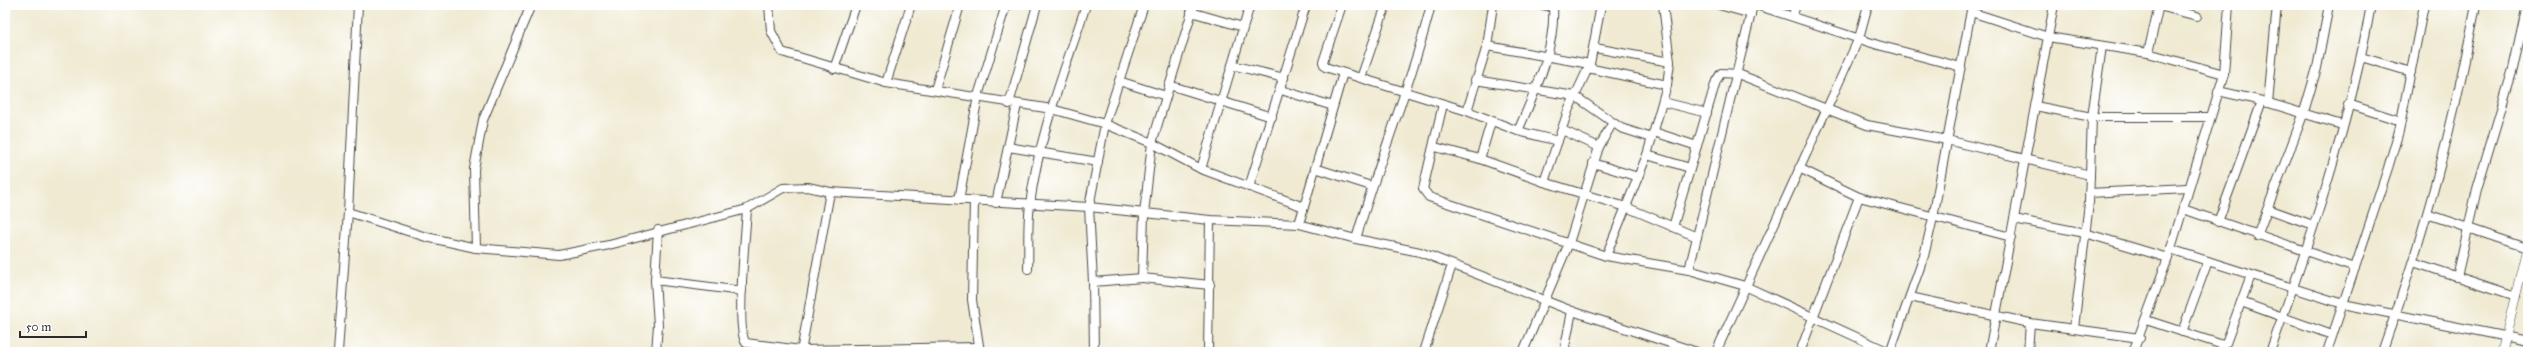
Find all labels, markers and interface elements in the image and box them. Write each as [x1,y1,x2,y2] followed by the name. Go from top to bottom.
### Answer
[20,313,86,339] scale bar
[26,320,51,334] text: 50 m

